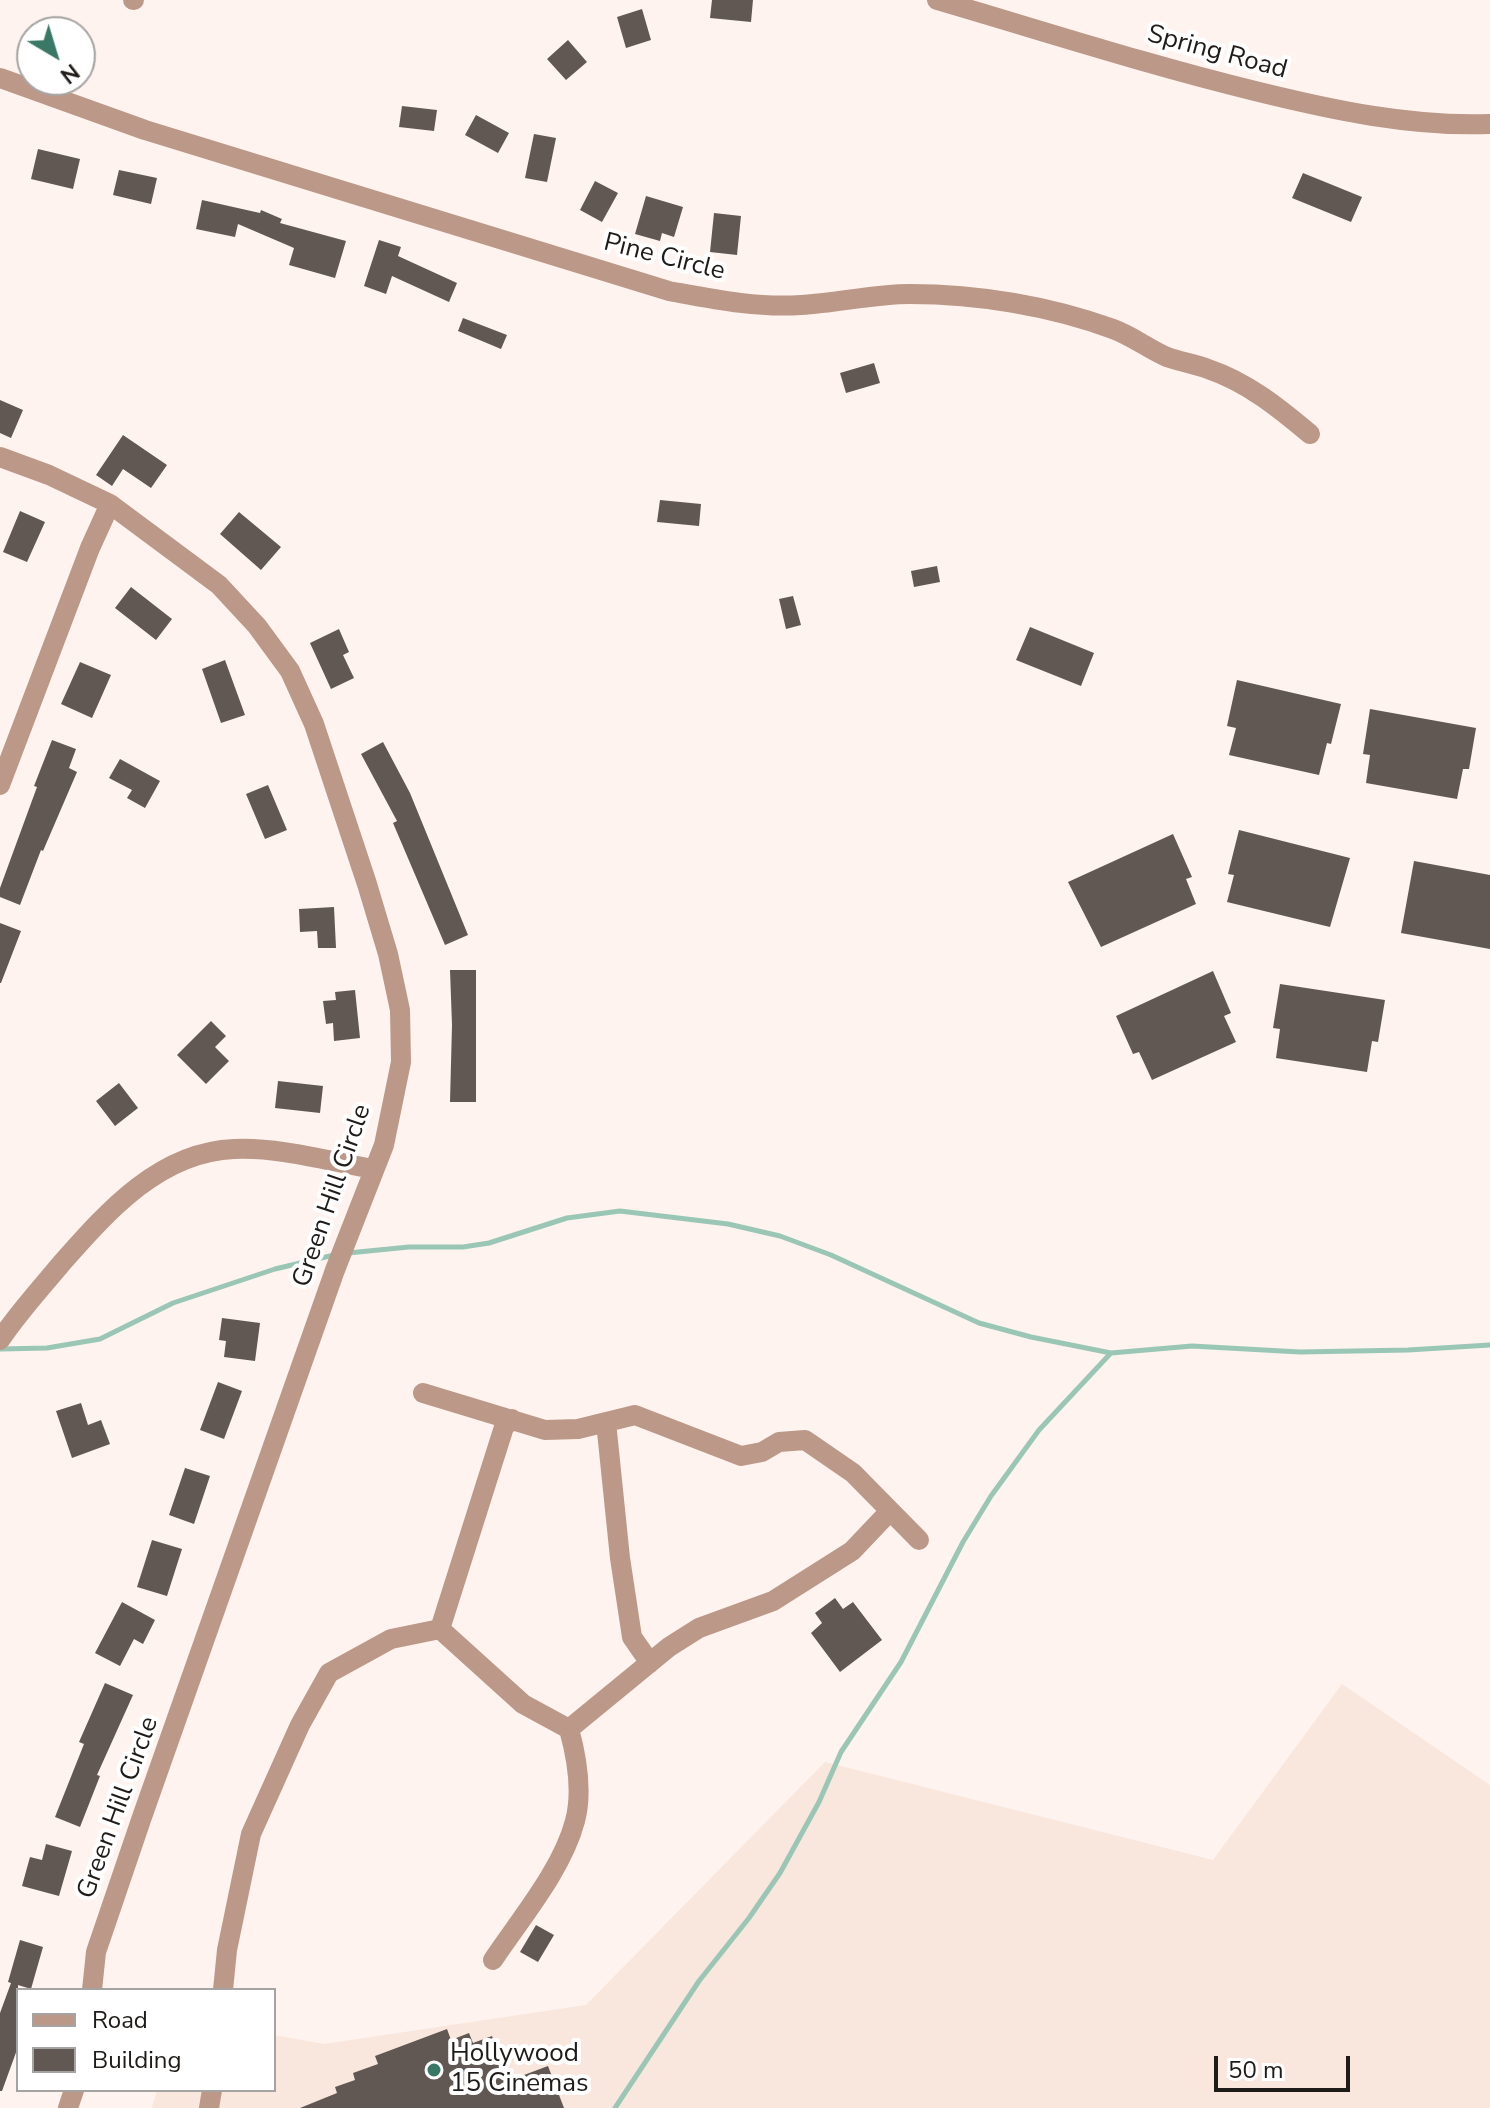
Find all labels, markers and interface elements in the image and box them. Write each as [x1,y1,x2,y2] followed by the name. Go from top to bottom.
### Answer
[16,16,96,96] north arrow
[1144,19,1290,87] street label: Spring Road
[54,56,85,90] text: N
[600,228,728,288] street label: Pine Circle
[287,1101,379,1291] street label: Green Hill Circle
[72,1713,166,1903] street label: Green Hill Circle
[16,1988,276,2092] legend
[92,2004,148,2036] text: Road
[450,2039,589,2100] place label: Hollywood 15 Cinemas
[1218,2040,1354,2090] scale bar
[92,2044,182,2076] text: Building
[1228,2054,1284,2086] text: 50 m
[425,2061,443,2079] marker: Hollywood 15 Cinemas

